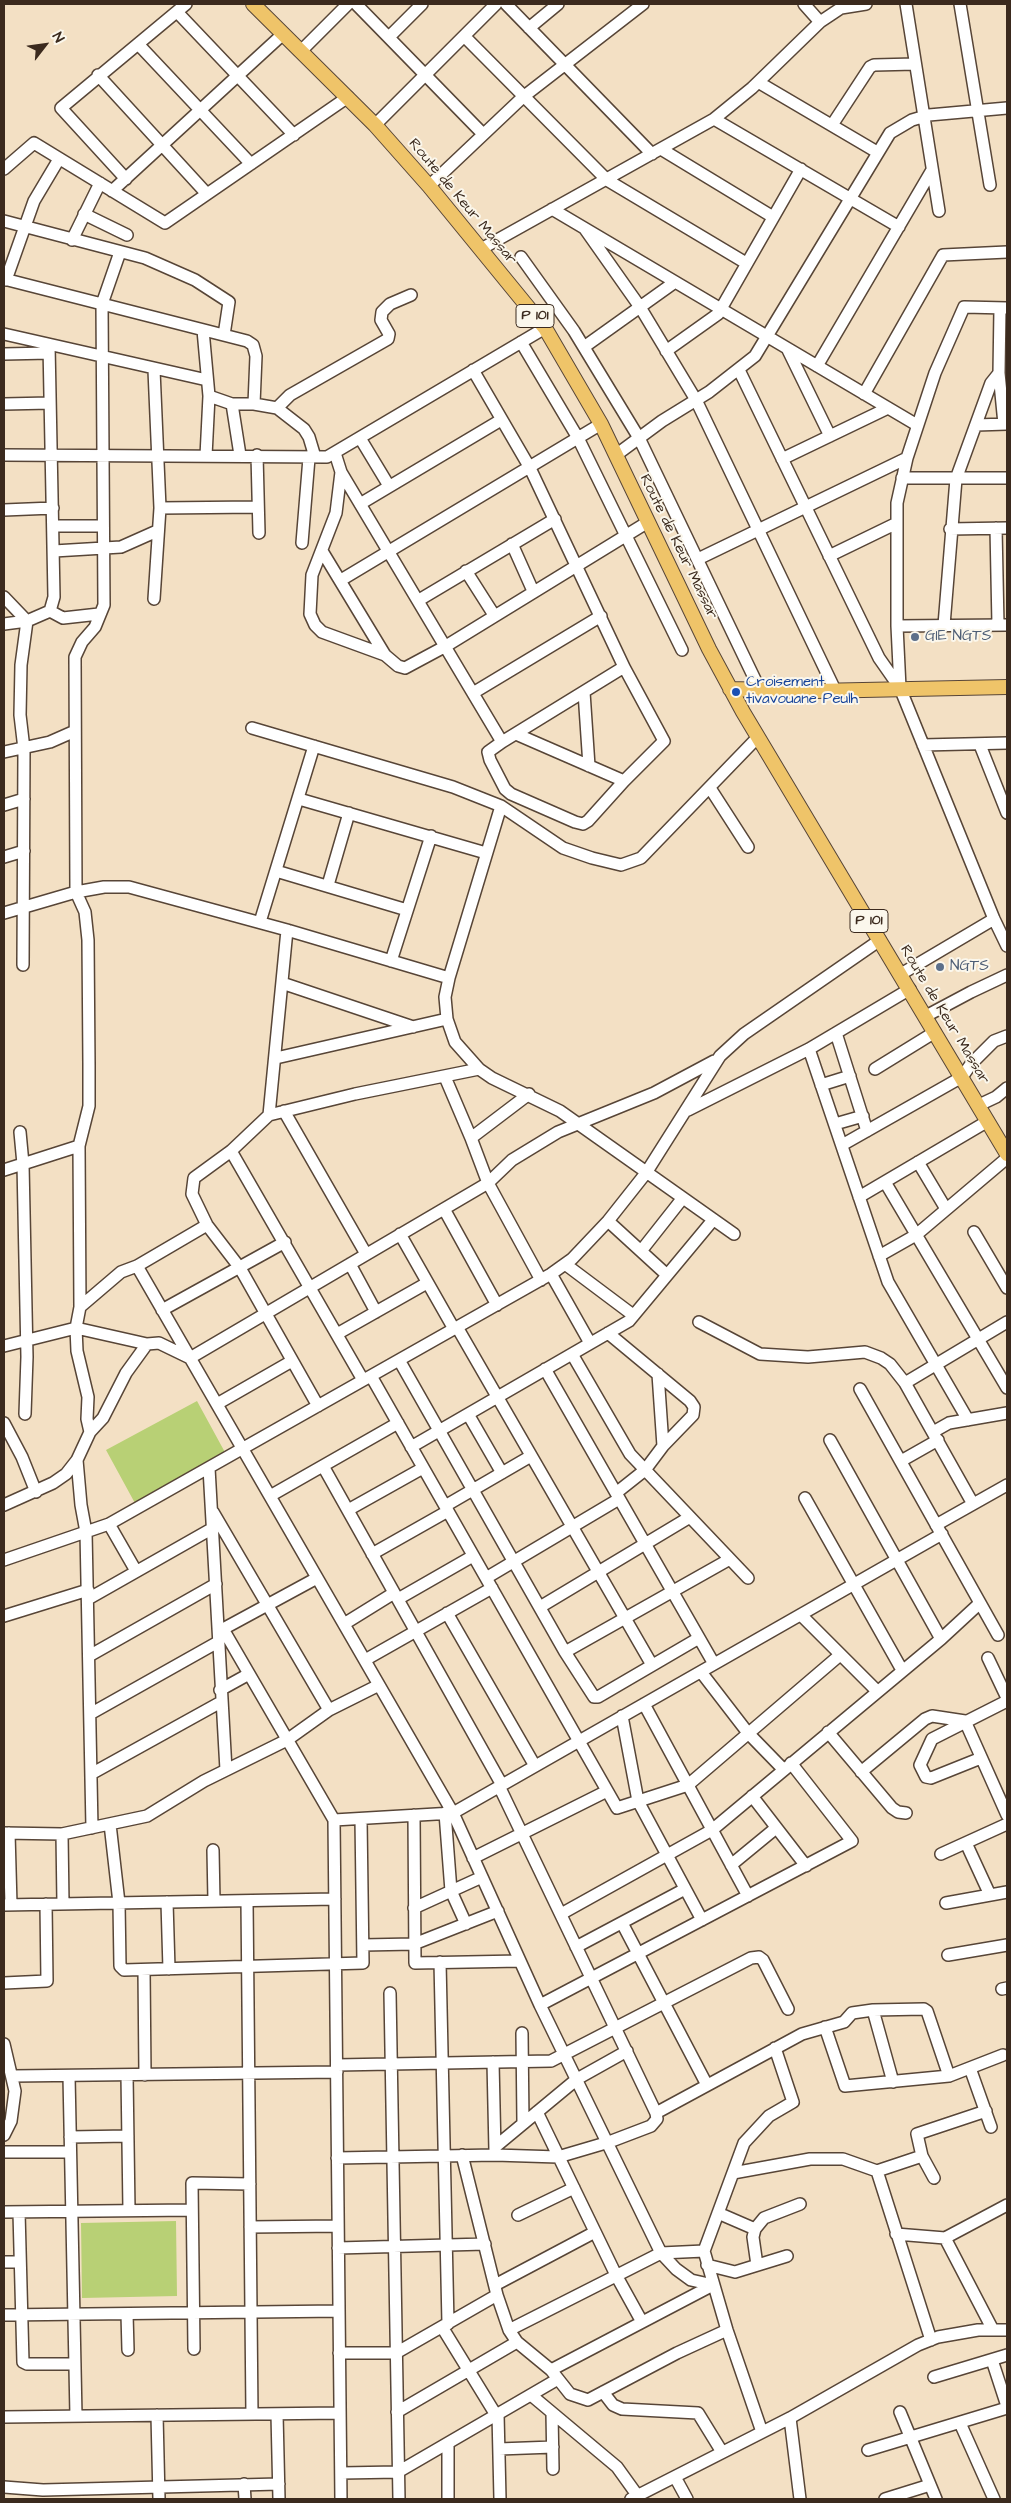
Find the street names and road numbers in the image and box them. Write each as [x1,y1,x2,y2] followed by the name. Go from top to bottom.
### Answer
[404,135,520,269] street label: Route de Keur Massar
[516,304,554,328] road number: P 101
[635,472,721,622] street label: Route de Keur Massar
[850,909,888,932] road number: P 101
[895,942,993,1088] street label: Route de Keur Massar

